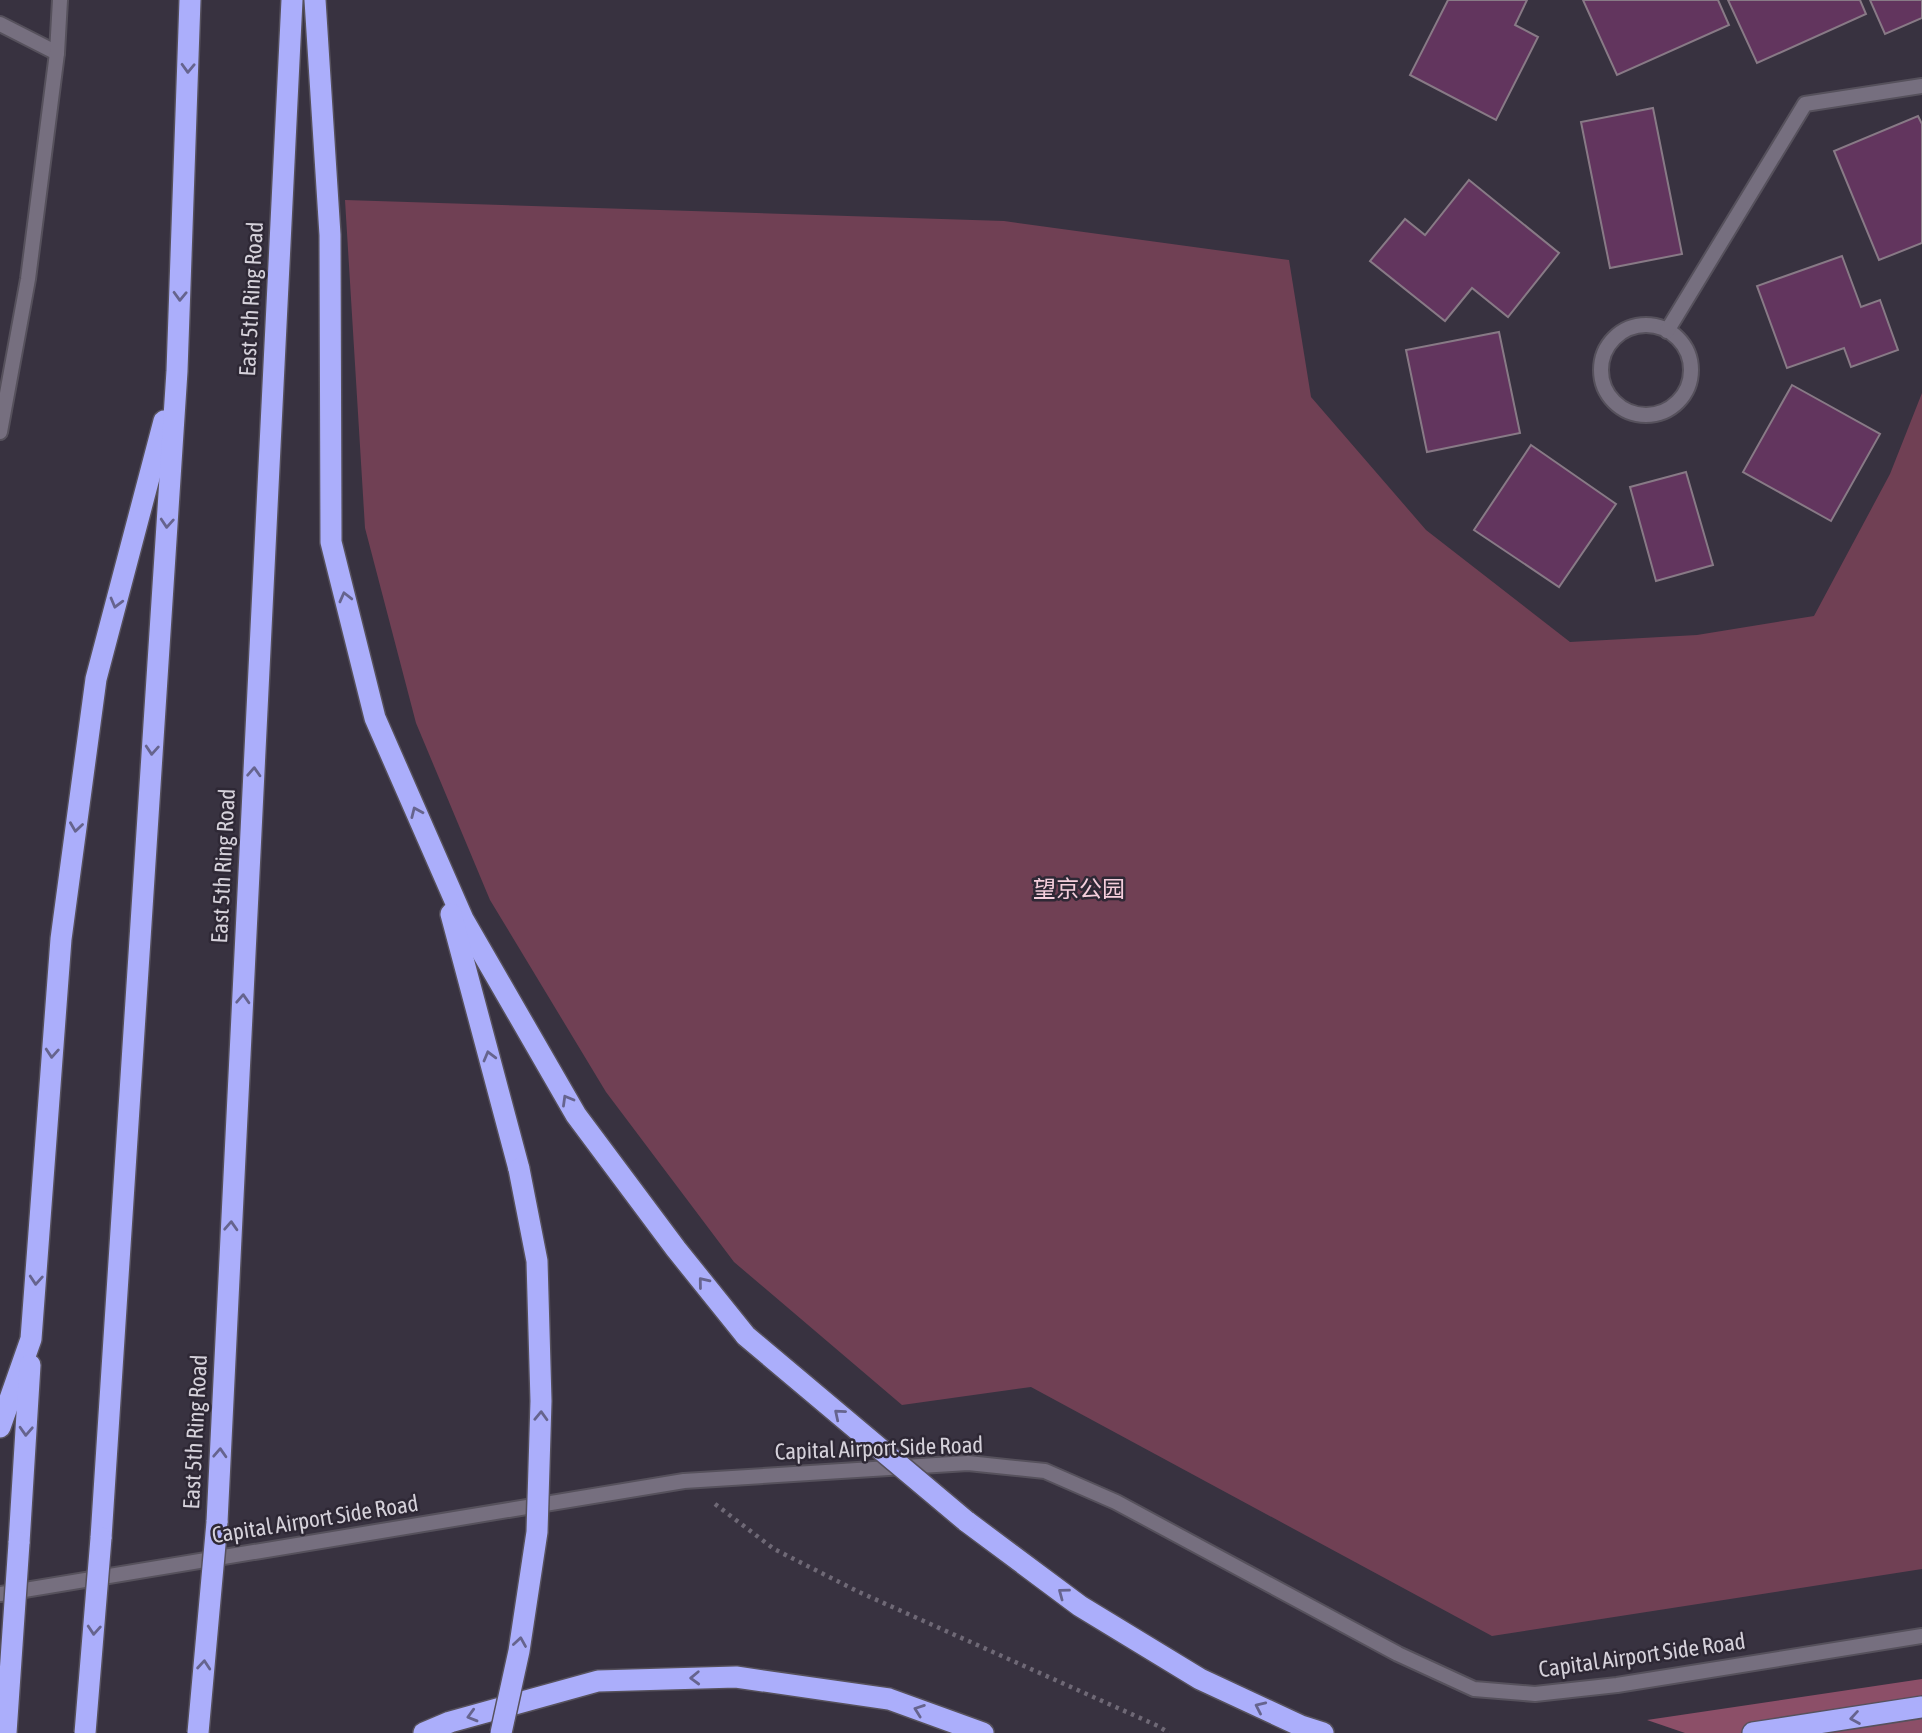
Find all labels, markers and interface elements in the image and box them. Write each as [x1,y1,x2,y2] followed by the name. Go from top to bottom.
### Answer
[180,63,196,74] one-way arrow
[234,221,268,377] street label: East 5th Ring Road
[172,290,187,301] one-way arrow
[160,517,175,528] one-way arrow
[339,591,353,603] one-way arrow
[110,597,124,609] one-way arrow
[145,744,160,755] one-way arrow
[246,766,261,777] one-way arrow
[206,788,240,944] street label: East 5th Ring Road
[410,807,424,820] one-way arrow
[69,821,84,833] one-way arrow
[1033,876,1125,902] park label: 望京公园
[235,993,250,1004] one-way arrow
[45,1048,60,1059] one-way arrow
[483,1050,497,1062] one-way arrow
[562,1095,575,1108] one-way arrow
[224,1220,239,1231] one-way arrow
[28,1275,43,1286] one-way arrow
[699,1278,712,1290] one-way arrow
[178,1354,212,1510] street label: East 5th Ring Road
[533,1410,548,1421] one-way arrow
[834,1410,847,1422] one-way arrow
[18,1426,33,1437] one-way arrow
[774,1431,984,1465] street label: Capital Airport Side Road
[213,1448,228,1459] one-way arrow
[210,1490,420,1548] street label: Capital Airport Side Road
[1058,1589,1071,1602] one-way arrow
[87,1625,102,1636] one-way arrow
[1537,1628,1747,1682] street label: Capital Airport Side Road
[512,1636,527,1648] one-way arrow
[196,1659,211,1670] one-way arrow
[689,1671,700,1686] one-way arrow
[1255,1701,1267,1715] one-way arrow
[913,1704,926,1718] one-way arrow
[466,1708,478,1722] one-way arrow
[1849,1710,1860,1725] one-way arrow

